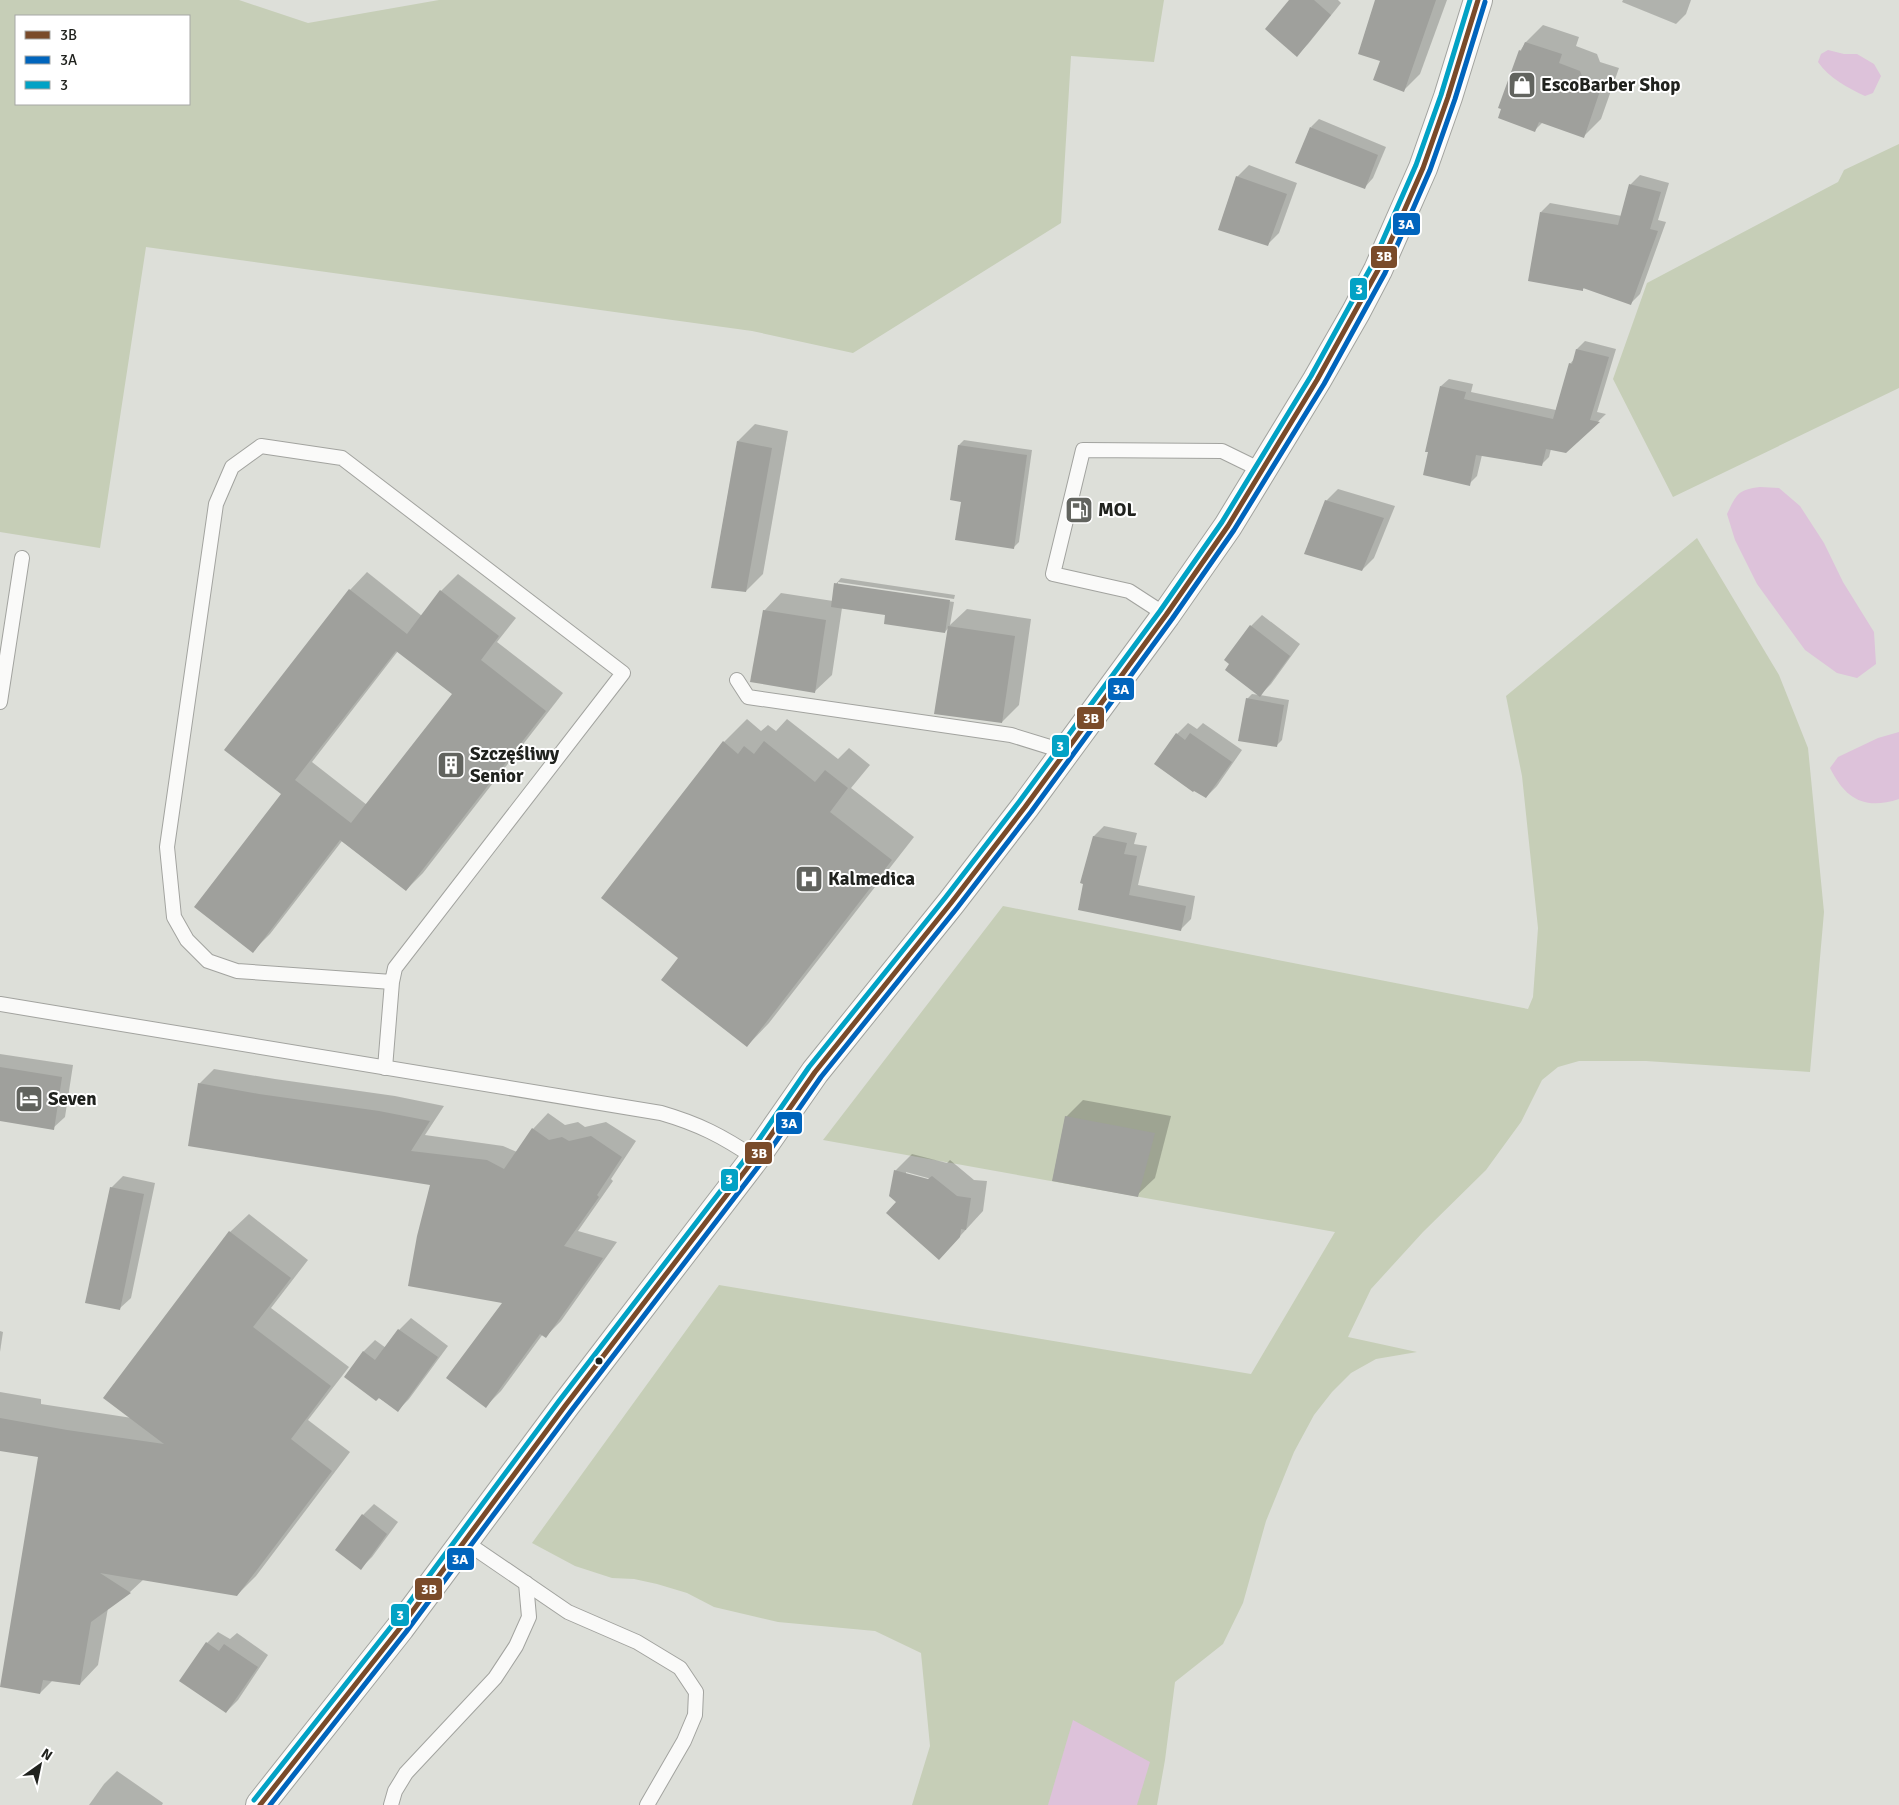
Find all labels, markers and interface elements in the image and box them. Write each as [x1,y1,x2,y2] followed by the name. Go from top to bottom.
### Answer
[15,15,190,105] legend
[60,26,77,44] text: 3B
[60,51,77,69] text: 3A
[1507,70,1537,100] shop icon: EscoBarber Shop
[1541,73,1680,97] place label: EscoBarber Shop
[60,76,68,94] text: 3
[1392,212,1421,236] line badge: 3A
[1398,216,1414,233] text: 3A
[1370,245,1398,269] line badge: 3B
[1376,248,1392,265] text: 3B
[1349,277,1368,301] line badge: 3
[1355,281,1363,298] text: 3
[1064,495,1094,525] fuel station icon: MOL
[1098,498,1137,522] place label: MOL
[1107,677,1135,701] line badge: 3A
[1113,681,1129,698] text: 3A
[1076,706,1105,730] line badge: 3B
[1083,710,1099,727] text: 3B
[1051,734,1070,758] line badge: 3
[1056,738,1064,755] text: 3
[470,742,560,788] place label: Szczęśliwy Senior
[436,750,466,780] building icon: Szczęśliwy Senior
[794,864,824,894] hospital icon: Kalmedica
[828,867,915,891] place label: Kalmedica
[14,1084,44,1114] hotel icon: Seven
[48,1087,97,1111] place label: Seven
[775,1111,803,1135] line badge: 3A
[781,1115,797,1132] text: 3A
[744,1141,773,1165] line badge: 3B
[751,1145,767,1162] text: 3B
[720,1168,739,1192] line badge: 3
[725,1171,733,1188] text: 3
[594,1356,604,1366] unlabelled marker
[446,1547,475,1571] line badge: 3A
[452,1551,468,1568] text: 3A
[414,1577,443,1601] line badge: 3B
[421,1581,437,1598] text: 3B
[390,1603,410,1627] line badge: 3
[396,1607,404,1624] text: 3
[15,1740,65,1790] north arrow
[38,1745,56,1764] text: N

